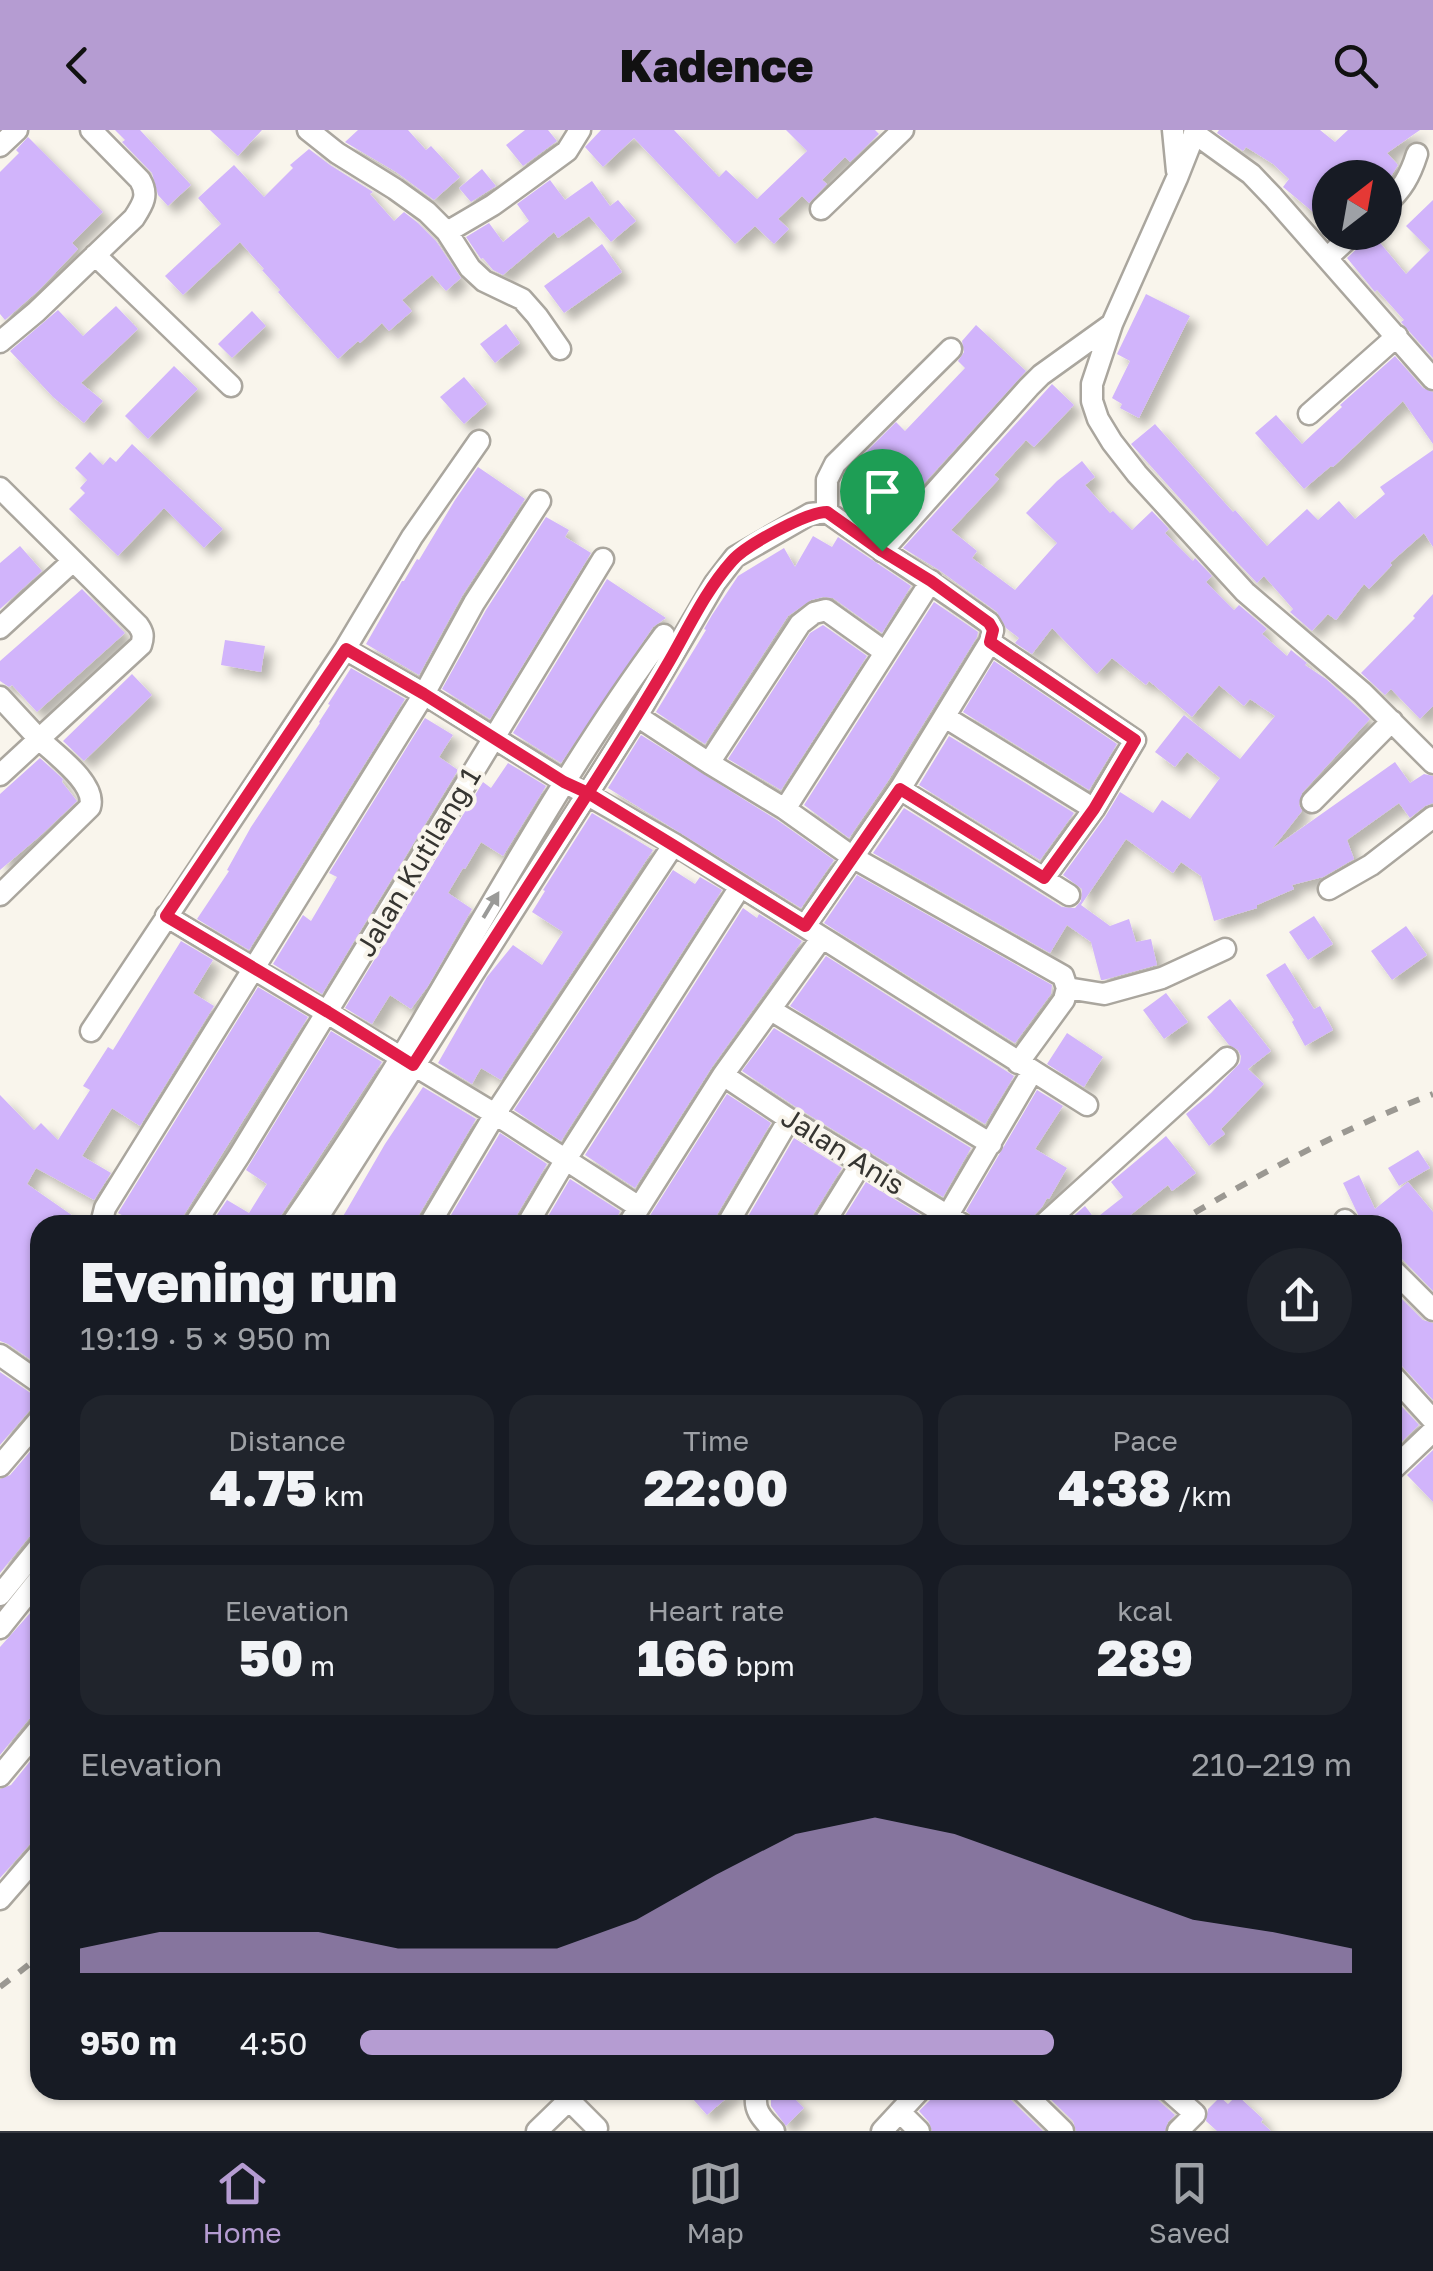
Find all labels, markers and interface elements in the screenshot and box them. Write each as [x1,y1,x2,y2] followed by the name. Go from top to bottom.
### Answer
[50,38,105,93] icon: back
[620,38,813,92] text: Kadence
[1328,38,1383,93] icon: search
[1312,160,1402,250] north arrow
[1312,160,1402,250] map controls
[840,449,925,552] pin
[855,464,910,519] icon: arrive
[348,761,487,962] street label: Jalan Kutilang 1
[482,891,499,919] one-way arrow
[776,1100,911,1201] street label: Jalan Anis
[80,1248,398,1314] text: Evening run
[1247,1248,1352,1353] button: share
[80,1319,331,1357] text: 19:19 · 5 × 950 m
[228,1424,346,1457] text: Distance
[683,1424,749,1457] text: Time
[1112,1424,1178,1457] text: Pace
[210,1457,317,1517] text: 4.75
[644,1457,788,1517] text: 22:00
[1058,1457,1171,1517] text: 4:38
[317,1479,364,1512] text: km
[1171,1479,1232,1512] text: /km
[225,1594,349,1627] text: Elevation
[648,1594,784,1627] text: Heart rate
[1117,1594,1173,1627] text: kcal
[239,1627,303,1687] text: 50
[637,1627,729,1687] text: 166
[1097,1627,1193,1687] text: 289
[303,1649,335,1682] text: m
[729,1649,795,1682] text: bpm
[80,1745,222,1783] text: Elevation
[1191,1745,1352,1783] text: 210–219 m
[80,2024,177,2062] text: 950 m
[240,2024,308,2062] text: 4:50
[203,2156,282,2249] tab: Home
[687,2156,744,2249] tab: Map
[1149,2156,1231,2249] tab: Saved

